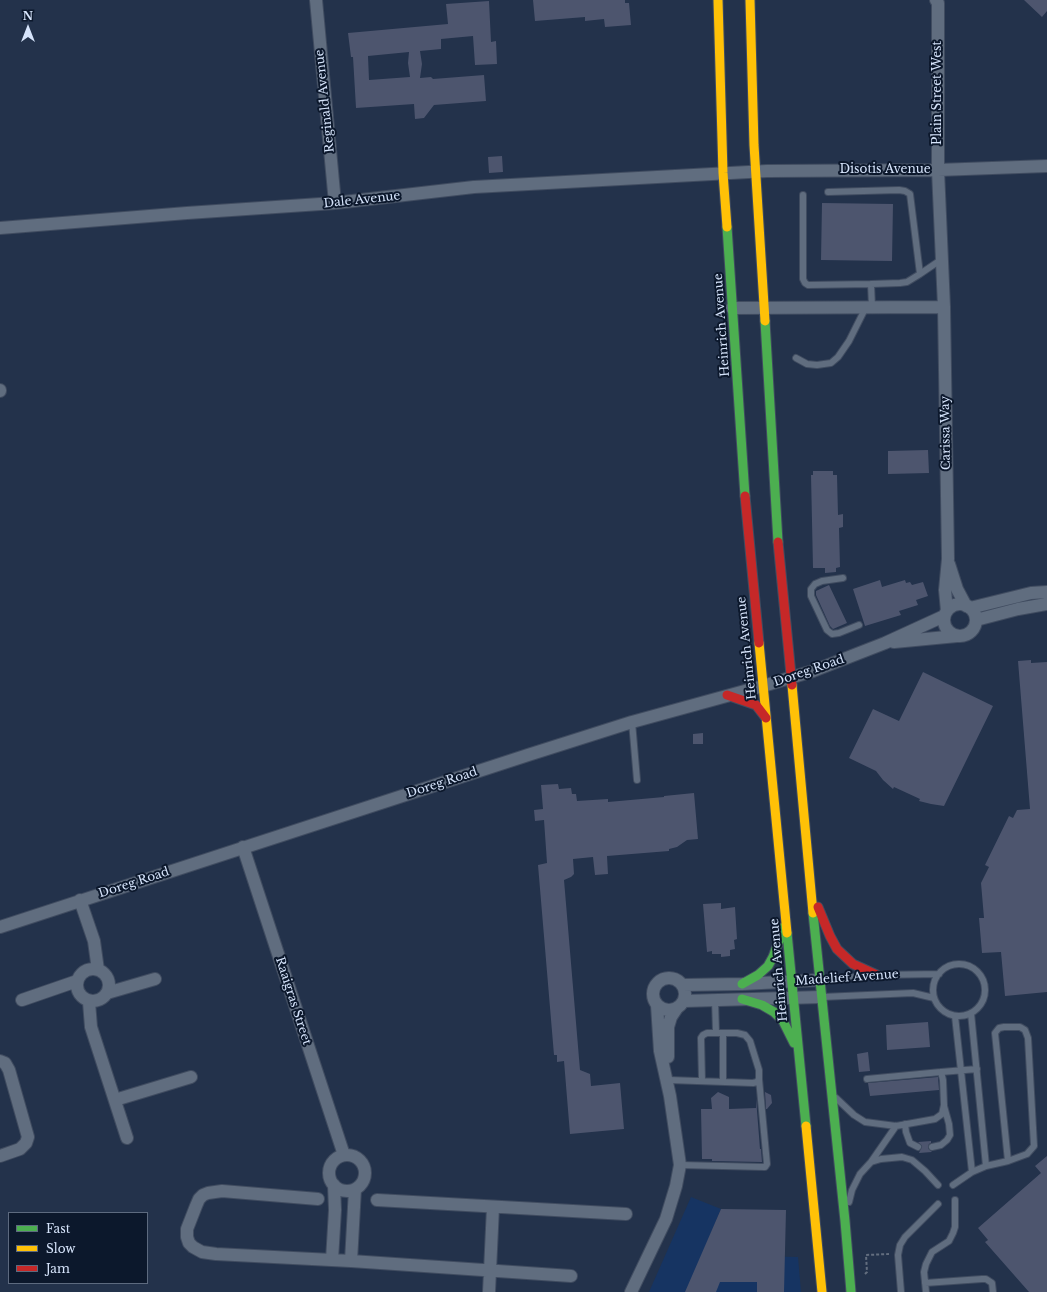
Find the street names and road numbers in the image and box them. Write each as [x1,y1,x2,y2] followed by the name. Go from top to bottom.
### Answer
[931,41,945,145] street label: Plain Street West
[312,49,338,153] street label: Reginald Avenue
[839,163,931,177] street label: Disotis Avenue
[323,189,401,211] street label: Dale Avenue
[711,273,733,377] street label: Heinrich Avenue
[938,396,954,470] street label: Carissa Way
[734,596,760,700] street label: Heinrich Avenue
[772,652,846,690] street label: Doreg Road
[405,765,479,801] street label: Doreg Road
[97,865,171,901] street label: Doreg Road
[767,918,791,1022] street label: Heinrich Avenue
[272,955,314,1047] street label: Raaigras Street
[795,967,899,989] street label: Madelief Avenue

